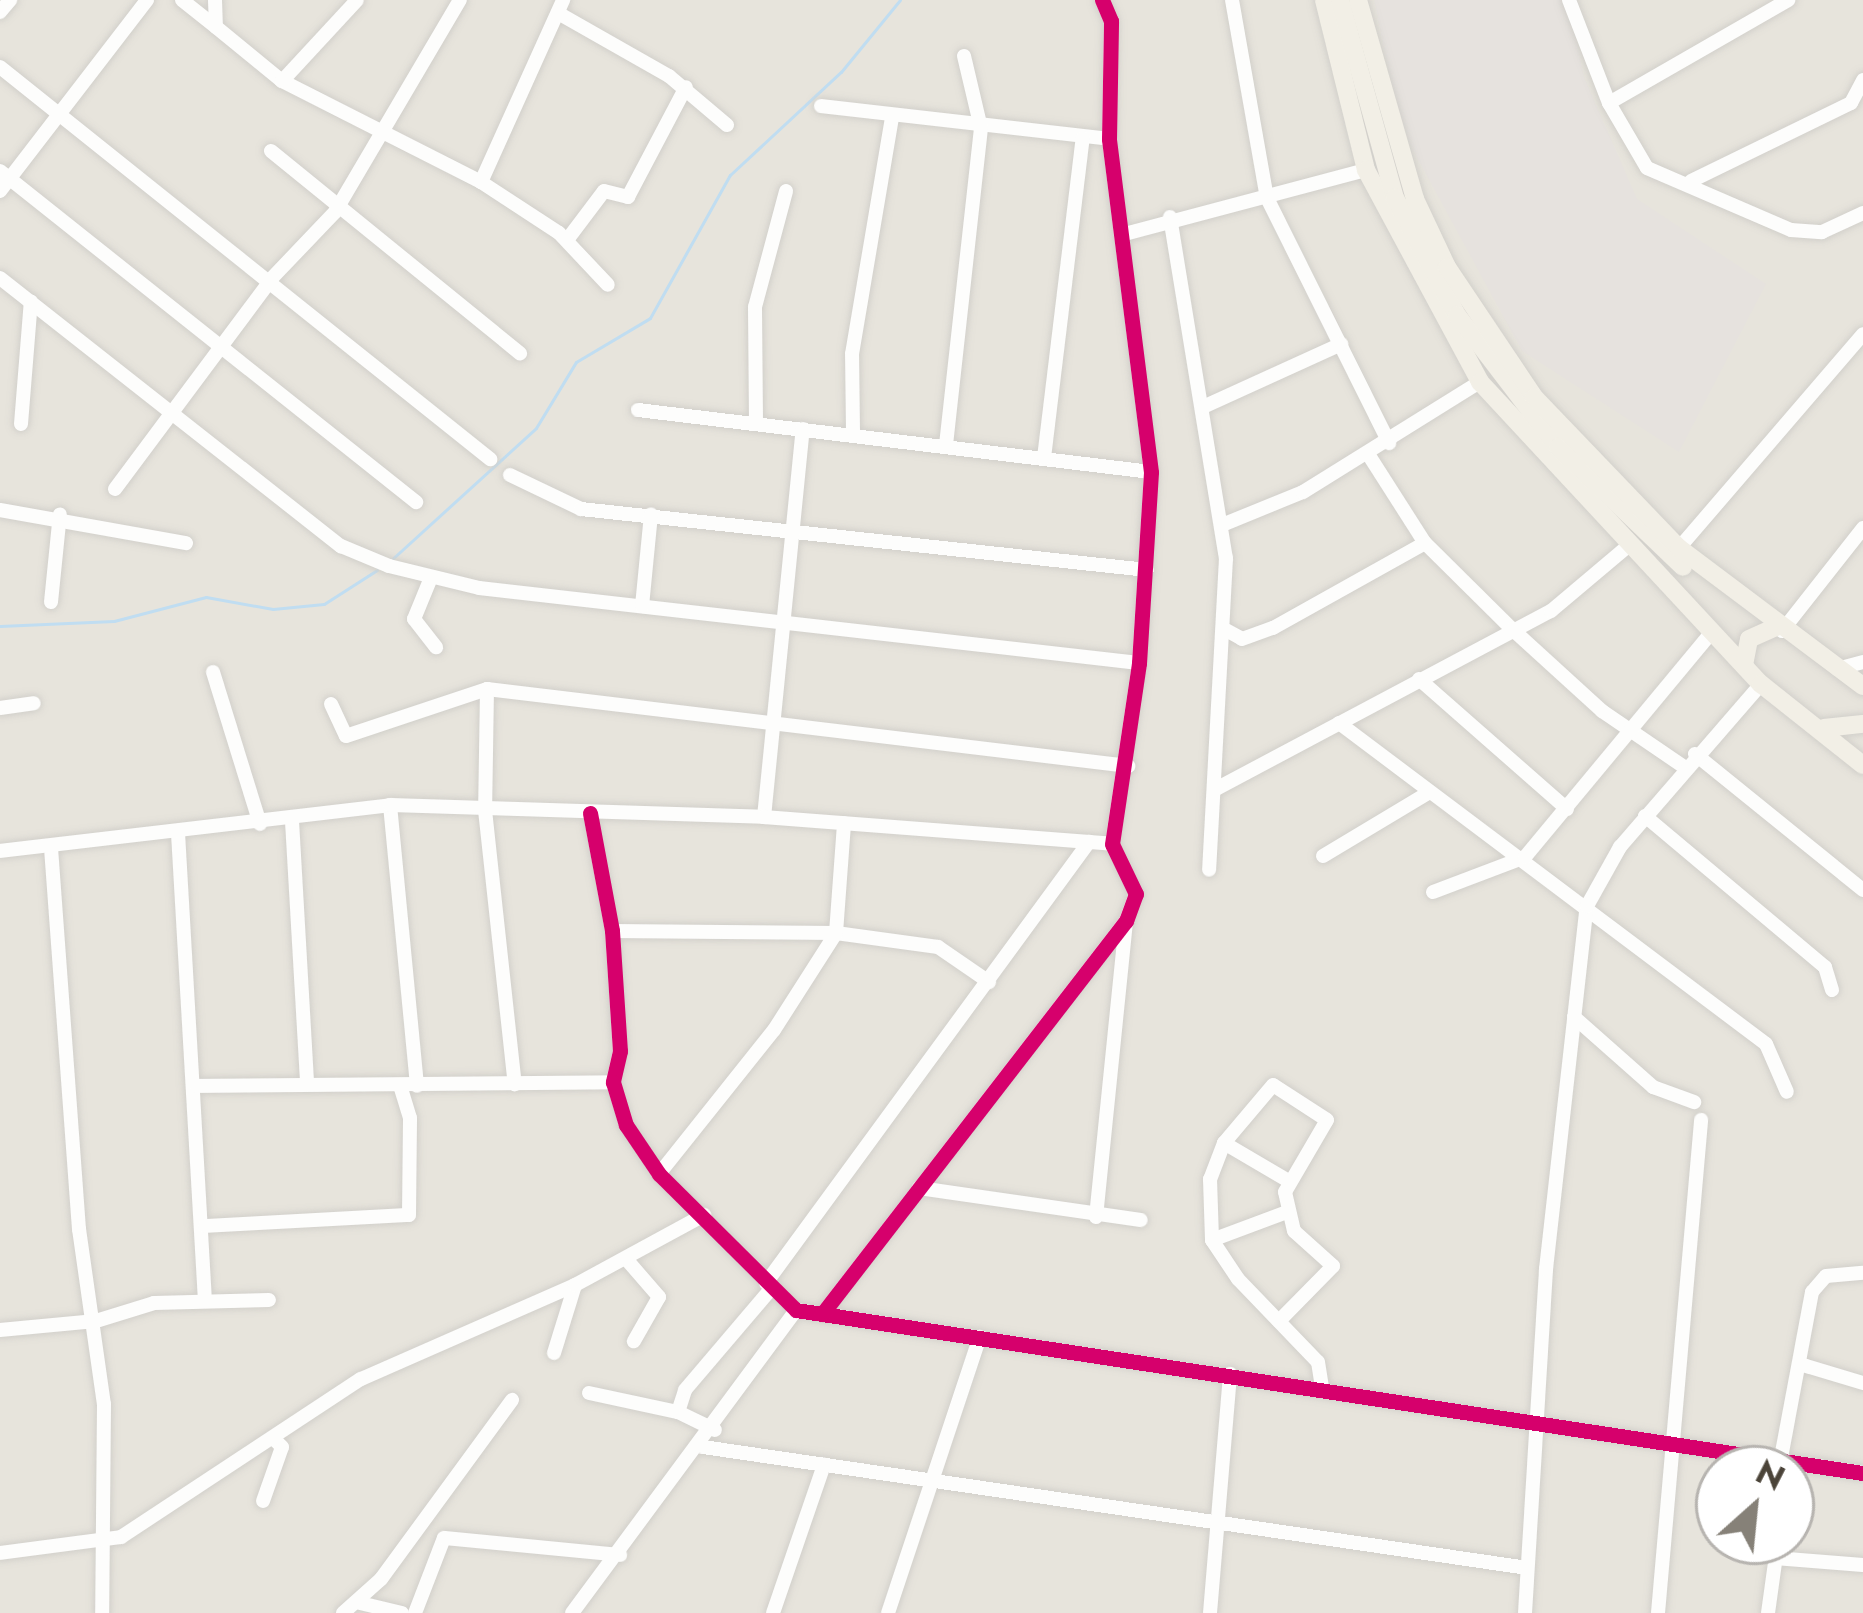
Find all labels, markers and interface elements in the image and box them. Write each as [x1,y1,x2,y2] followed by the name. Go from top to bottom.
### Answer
[1695,1445,1815,1565] north arrow
[1748,1448,1793,1502] text: N

